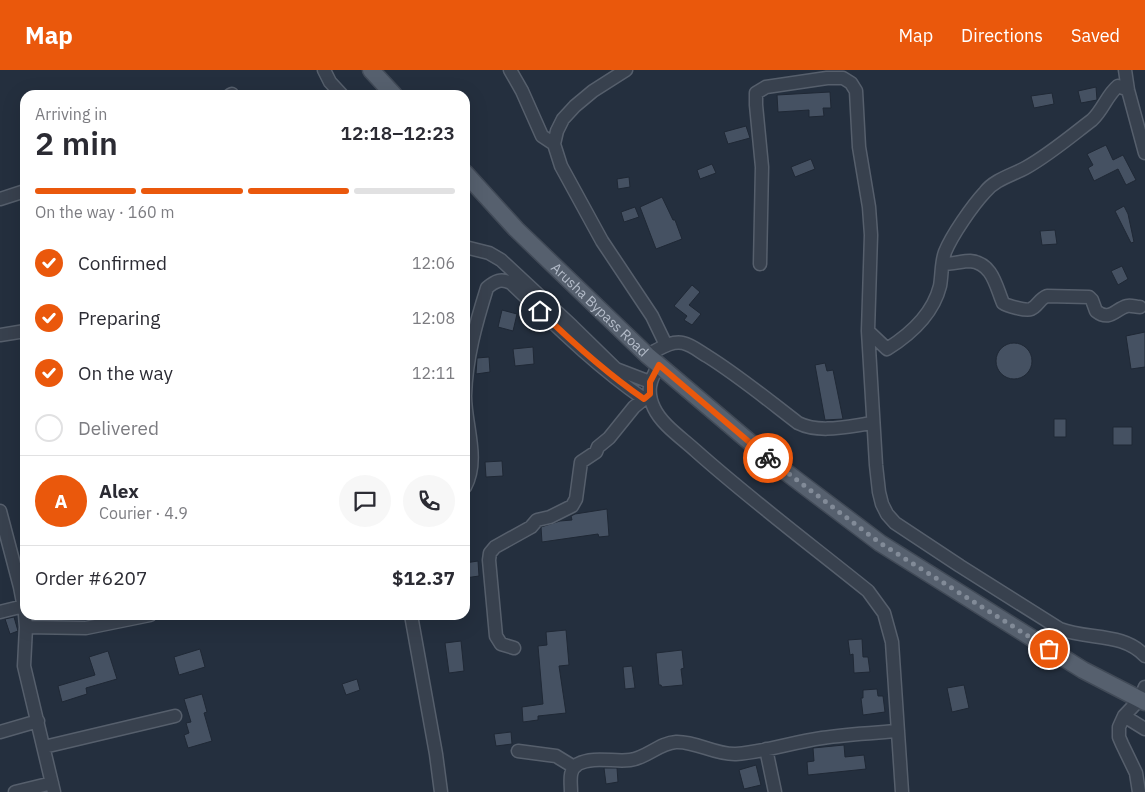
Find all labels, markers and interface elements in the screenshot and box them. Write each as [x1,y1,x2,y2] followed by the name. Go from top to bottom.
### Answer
[25,19,73,51] text: Map
[898,24,933,47] text: Map
[961,24,1043,47] text: Directions
[1071,24,1120,47] text: Saved
[35,104,107,124] text: Arriving in
[341,121,455,145] text: 12:18–12:23
[35,122,118,164] text: 2 min
[35,202,174,222] text: On the way · 160 m
[35,249,63,277] icon: check
[78,251,167,275] text: Confirmed
[412,253,455,273] text: 12:06
[547,259,652,361] street label: Arusha Bypass Road
[519,290,561,332] pin
[526,297,554,325] icon: home
[35,304,63,332] icon: check
[78,306,160,330] text: Preparing
[412,308,455,328] text: 12:08
[35,359,63,387] icon: check
[78,361,173,385] text: On the way
[412,363,455,383] text: 12:11
[78,416,159,440] text: Delivered
[743,433,793,483] courier
[754,444,782,472] icon: bike
[339,475,391,527] button: chat
[403,475,455,527] button: phone
[99,479,139,503] text: Alex
[54,489,68,513] text: A
[99,503,188,523] text: Courier · 4.9
[35,566,147,590] text: Order #6207
[392,566,455,590] text: $12.37
[1028,628,1070,670] pin
[1035,635,1063,663] icon: bag

